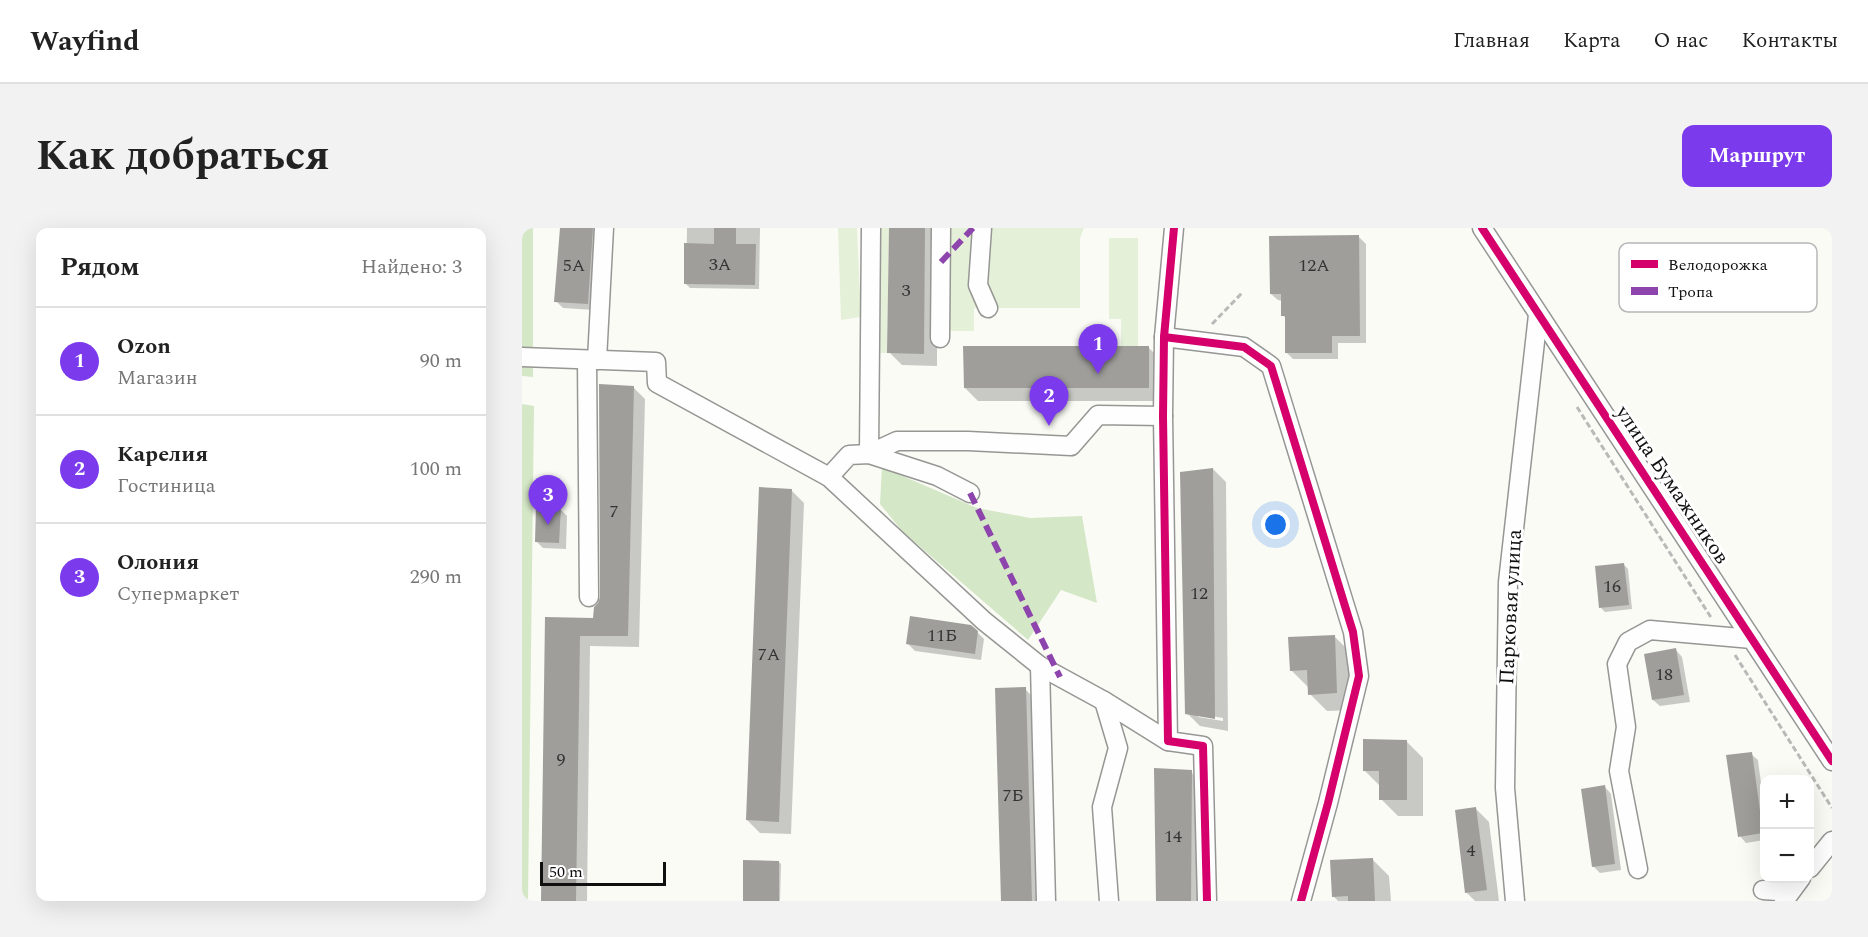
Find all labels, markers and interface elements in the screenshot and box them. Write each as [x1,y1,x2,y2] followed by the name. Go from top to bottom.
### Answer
[30,20,139,63] text: Wayfind
[1453,25,1530,57] text: Главная
[1563,25,1620,57] text: Карта
[1653,25,1708,57] text: О нас
[1741,25,1838,57] text: Контакты
[36,125,330,188] text: Как добраться
[1682,125,1832,187] button: Маршрут
[1619,243,1817,312] legend
[60,247,140,287] text: Рядом
[709,251,731,278] house number: 3А
[361,252,462,282] text: Найдено: 3
[563,252,585,279] house number: 5А
[1298,252,1330,279] house number: 12А
[1668,253,1768,277] text: Велодорожка
[902,277,911,304] house number: 3
[1668,280,1713,304] text: Тропа
[1078,324,1118,374] pin: 1
[117,330,171,363] text: Ozon
[74,346,85,376] text: 1
[420,346,462,376] text: 90 m
[117,363,198,393] text: Магазин
[1030,376,1068,426] pin: 2
[1606,398,1737,571] street label: улица Бумажников
[117,438,208,471] text: Карелия
[74,454,85,484] text: 2
[410,454,462,484] text: 100 m
[117,471,215,501] text: Гостиница
[528,476,568,525] pin: 3
[610,498,619,525] house number: 7
[1261,510,1290,539] your location
[1491,528,1531,686] street label: Парковая улица
[117,546,199,579] text: Олония
[74,562,85,592] text: 3
[410,562,462,592] text: 290 m
[1603,573,1621,600] house number: 16
[117,579,239,609] text: Супермаркет
[1190,580,1208,607] house number: 12
[927,622,957,649] house number: 11Б
[758,641,780,668] house number: 7А
[1655,661,1673,688] house number: 18
[557,746,566,773] house number: 9
[1760,775,1814,883] map controls
[1760,775,1814,829] button: +
[1002,782,1024,809] house number: 7Б
[1164,823,1182,850] house number: 14
[1760,829,1814,883] button: −
[1467,837,1476,864] house number: 4
[540,859,666,886] scale bar
[549,860,583,884] text: 50 m

